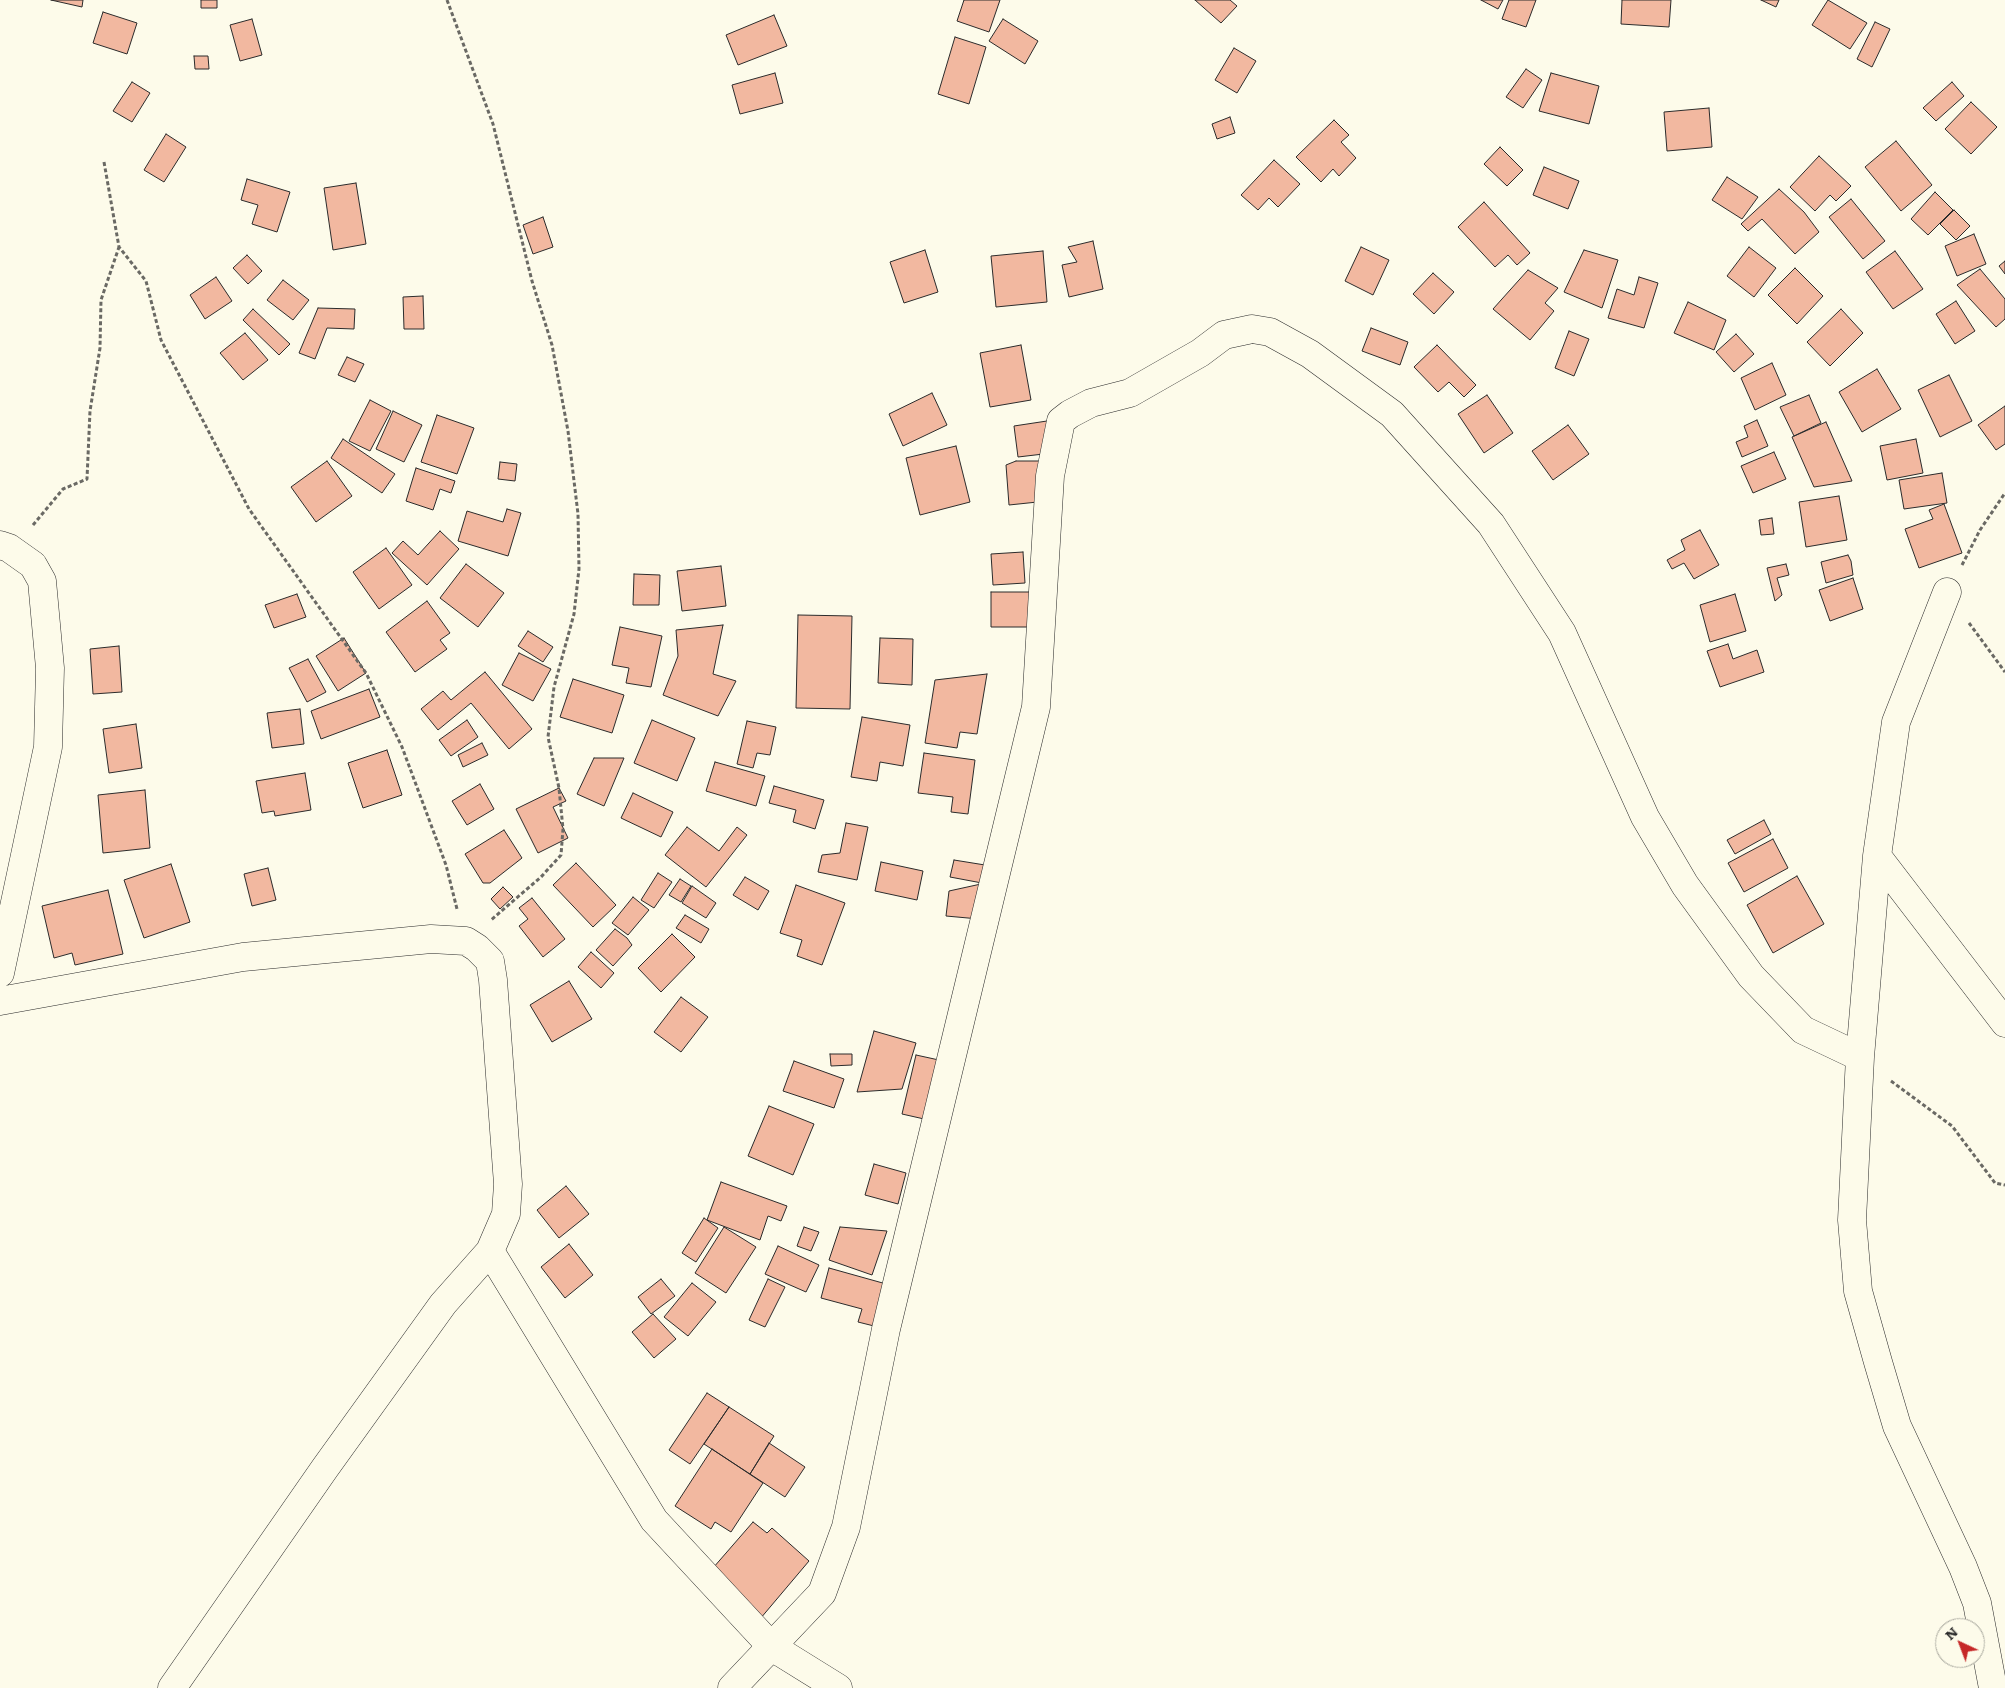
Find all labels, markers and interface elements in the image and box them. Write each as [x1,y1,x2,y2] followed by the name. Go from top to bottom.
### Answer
[1935,1618,1985,1668] north arrow
[1939,1621,1962,1644] text: N

